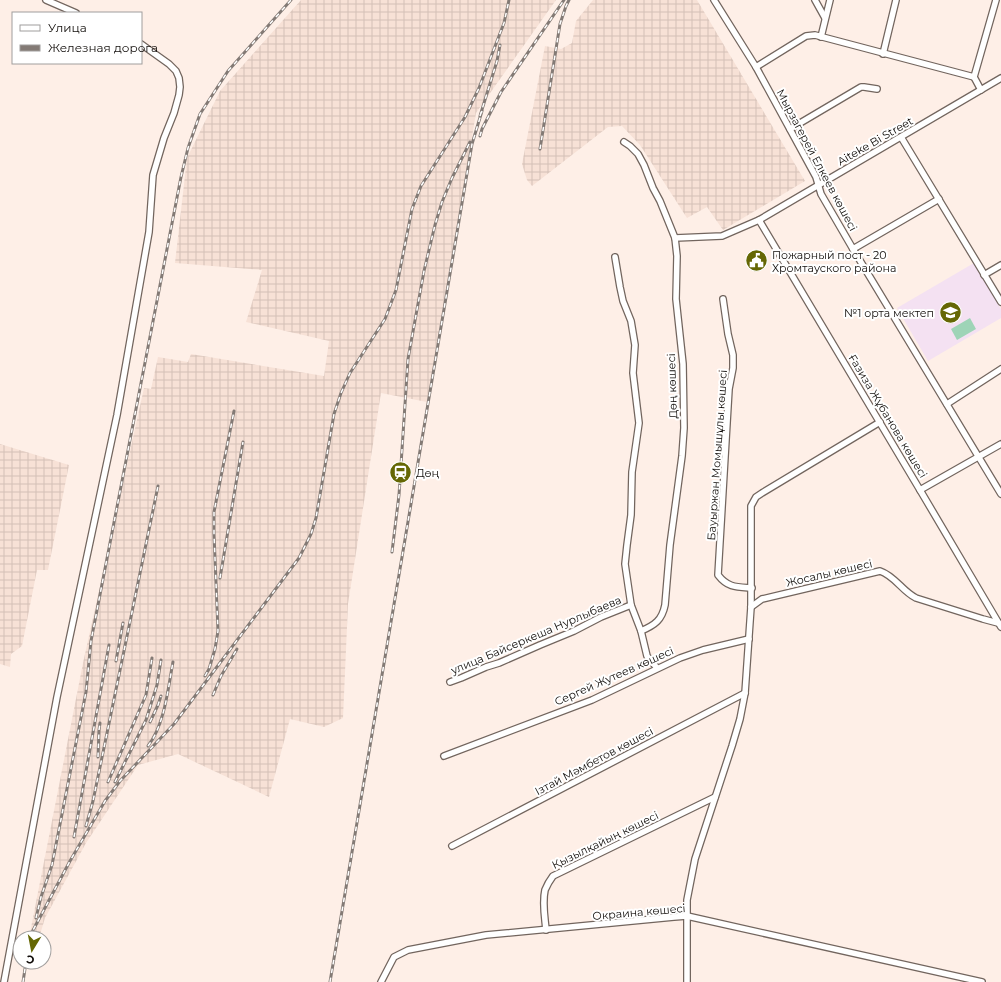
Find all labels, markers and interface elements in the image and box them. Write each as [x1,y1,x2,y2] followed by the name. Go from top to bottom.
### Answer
[12,12,142,64] legend
[48,20,87,35] text: Улица
[48,40,158,55] text: Железная дорога
[774,87,860,233] street label: Мырзагерей Елкеев көшесі
[835,113,916,168] street label: Aiteke Bi Street
[744,248,770,274] public building icon: Пожарный пост - 20 Хромтауского района
[772,248,896,275] place label: Пожарный пост - 20 Хромтауского района
[937,300,963,326] school or university icon: №1 орта мектеп
[844,306,934,320] place label: №1 орта мектеп
[845,352,931,480] street label: Ғазиза Жұбанова көшесі
[664,353,680,419] street label: Дөң көшесі
[704,369,730,541] street label: Бауыржан Момышұлы көшесі
[387,460,413,486] station icon: Дөң
[416,466,440,480] place label: Дөң
[784,556,874,590] street label: Жосалы көшесі
[448,593,623,678] street label: улица Байсеркеша Нурлыбаева
[552,643,676,709] street label: Сергей Жутеев көшесі
[532,724,656,798] street label: Ізтай Мәмбетов көшесі
[549,808,661,872] street label: Қызылқайың көшесі
[592,901,686,923] street label: Окраина көшесі
[12,930,52,970] north arrow
[25,952,35,967] text: С

